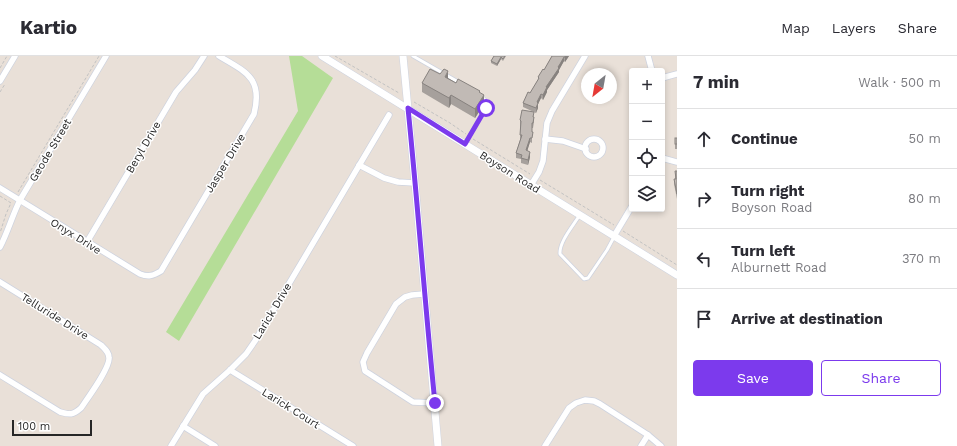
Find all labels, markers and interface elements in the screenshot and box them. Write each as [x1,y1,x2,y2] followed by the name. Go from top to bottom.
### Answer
[20,16,77,39] text: Kartio
[781,20,810,36] text: Map
[832,20,876,36] text: Layers
[898,20,937,36] text: Share
[581,68,617,104] north arrow
[629,68,665,212] map controls
[629,68,665,104] button: +
[693,72,739,92] text: 7 min
[858,75,941,90] text: Walk · 500 m
[477,99,495,117] route start
[629,104,665,140] button: −
[27,116,74,184] street label: Geode Street
[123,119,164,176] street label: Beryl Drive
[693,128,715,150] icon: ahead
[731,130,798,148] text: Continue
[203,131,248,195] street label: Jasper Drive
[909,131,941,146] text: 50 m
[629,140,665,176] button: locate
[477,149,542,196] street label: Boyson Road
[629,176,665,212] button: layers
[731,182,804,200] text: Turn right
[693,188,715,210] icon: right
[908,191,941,206] text: 80 m
[731,200,813,215] text: Boyson Road
[48,216,103,257] street label: Onyx Drive
[731,242,795,260] text: Turn left
[693,248,715,270] icon: left
[902,251,941,266] text: 370 m
[731,260,827,275] text: Alburnett Road
[251,281,294,342] street label: Larick Drive
[19,290,91,342] street label: Telluride Drive
[693,308,715,330] icon: arrive
[731,310,883,328] text: Arrive at destination
[693,360,813,396] button: Save
[821,360,941,396] button: Share
[259,385,322,432] street label: Larick Court
[426,394,444,412] route end
[12,418,92,437] scale bar
[18,420,50,433] text: 100 m

